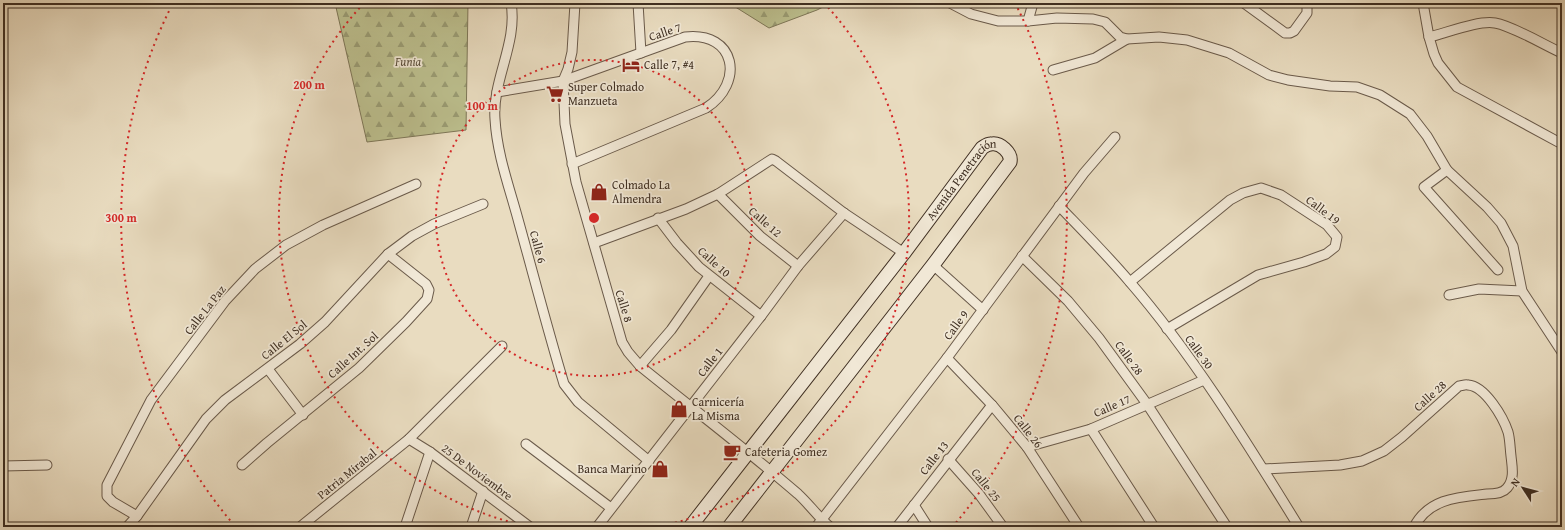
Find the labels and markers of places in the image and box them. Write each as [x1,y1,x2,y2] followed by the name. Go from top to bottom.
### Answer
[621,55,641,75] hotel icon: Calle 7, #4
[644,56,694,73] place label: Calle 7, #4
[568,78,644,109] place label: Super Colmado Manzueta
[545,84,565,104] supermarket icon: Super Colmado Manzueta
[612,176,671,207] place label: Colmado La Almendra
[589,182,609,202] shop icon: Colmado La Almendra
[587,211,601,225] centre of rings
[692,393,745,424] place label: Carnicería La Misma
[669,399,689,419] shop icon: Carnicería La Misma
[722,442,742,462] cafe icon: Cafeteria Gomez
[745,443,827,460] place label: Cafeteria Gomez
[650,459,670,479] shop icon: Banca Marino
[577,460,647,477] place label: Banca Marino

